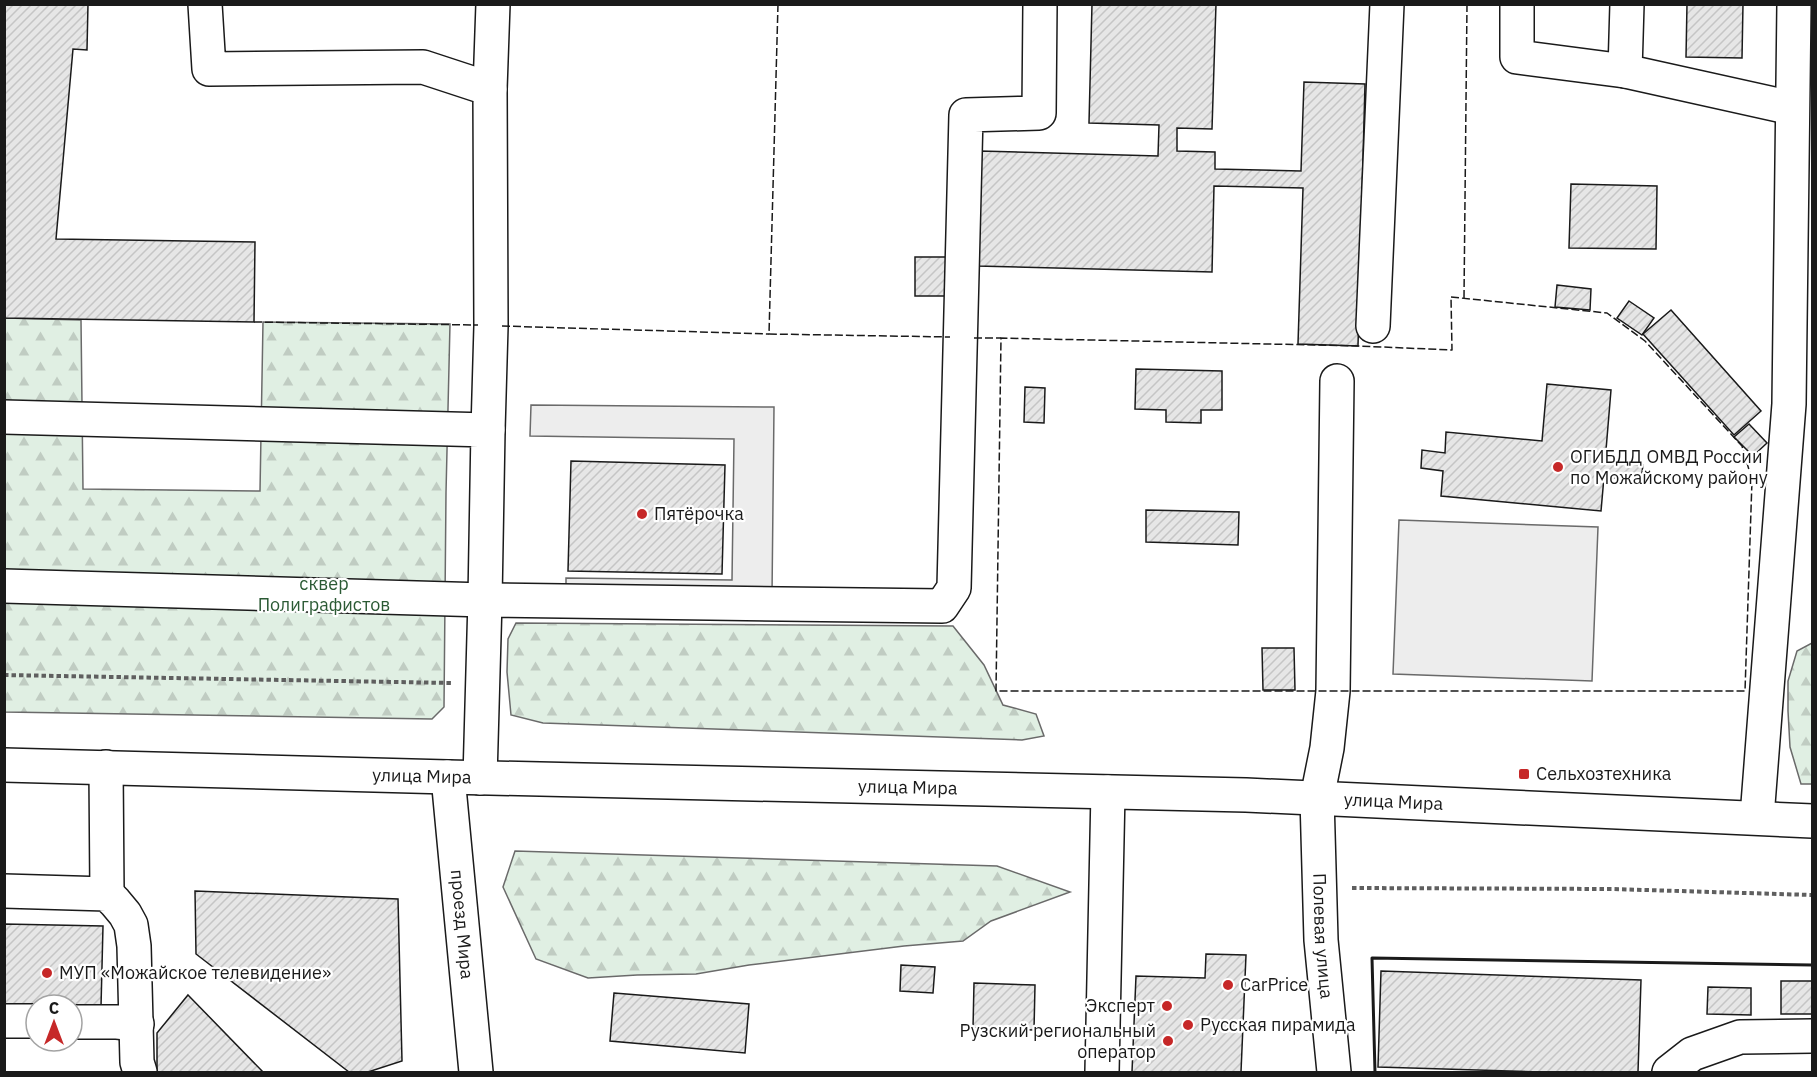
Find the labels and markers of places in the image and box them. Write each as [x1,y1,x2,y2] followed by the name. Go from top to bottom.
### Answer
[1570,445,1768,489] place label: ОГИБДД ОМВД России по Можайскому району
[1551,460,1565,474] marker: ОГИБДД ОМВД России по Можайскому району
[654,502,744,525] place label: Пятёрочка
[635,507,649,521] marker: Пятёрочка
[1536,762,1672,785] place label: Сельхозтехника
[1517,767,1531,781] marker: Сельхозтехника
[59,961,331,984] place label: МУП «Можайское телевидение»
[40,966,54,980] marker: МУП «Можайское телевидение»
[1240,973,1308,996] place label: CarPrice
[1221,978,1235,992] marker: CarPrice
[1086,994,1155,1017] place label: Эксперт
[1160,999,1174,1013] marker: Эксперт
[1200,1013,1356,1036] place label: Русская пирамида
[1181,1018,1195,1032] marker: Русская пирамида
[960,1019,1156,1063] place label: Рузский региональный оператор
[1161,1034,1175,1048] marker: Рузский региональный оператор

